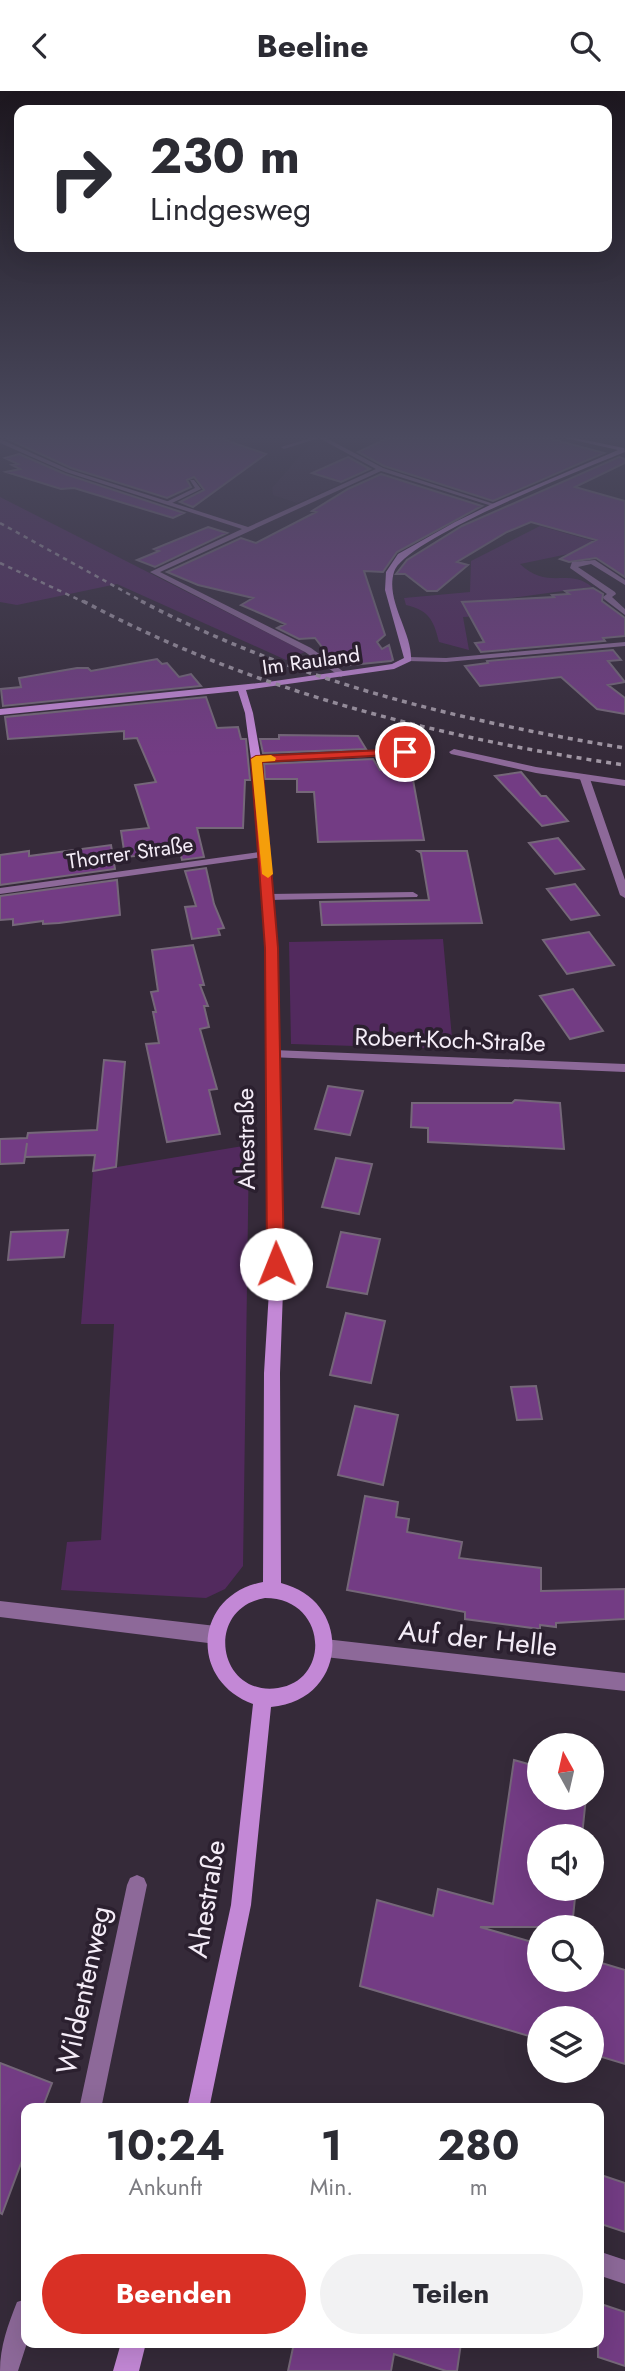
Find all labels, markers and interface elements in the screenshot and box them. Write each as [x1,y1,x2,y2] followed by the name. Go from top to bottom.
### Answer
[256,23,369,69] text: Beeline
[21,27,59,65] icon: back
[566,27,604,65] icon: search
[150,121,300,191] text: 230 m
[35,133,126,224] icon: right
[150,186,311,232] text: Lindgesweg
[260,639,362,683] street label: Im Rauland
[375,722,435,782] pin
[386,733,424,771] icon: arrive
[65,829,195,877] street label: Thorrer Straße
[354,1019,546,1060] street label: Robert-Koch-Straße
[227,1088,264,1190] street label: Ahestraße
[239,1227,313,1301] position arrow
[397,1610,559,1667] street label: Auf der Helle
[527,1733,604,1809] north arrow
[527,1733,604,2083] map controls
[527,1824,604,1901] button: sound
[177,1837,236,1961] street label: Ahestraße
[46,1902,121,2078] street label: Wildentenweg
[527,1915,604,1992] button: search
[527,2006,604,2083] button: layers
[106,2115,225,2176] text: 10:24
[321,2115,342,2176] text: 1
[438,2115,519,2176] text: 280
[129,2170,202,2204] text: Ankunft
[310,2170,353,2204] text: Min.
[470,2170,488,2204] text: m
[42,2254,306,2334] button: Beenden
[320,2254,583,2334] button: Teilen

